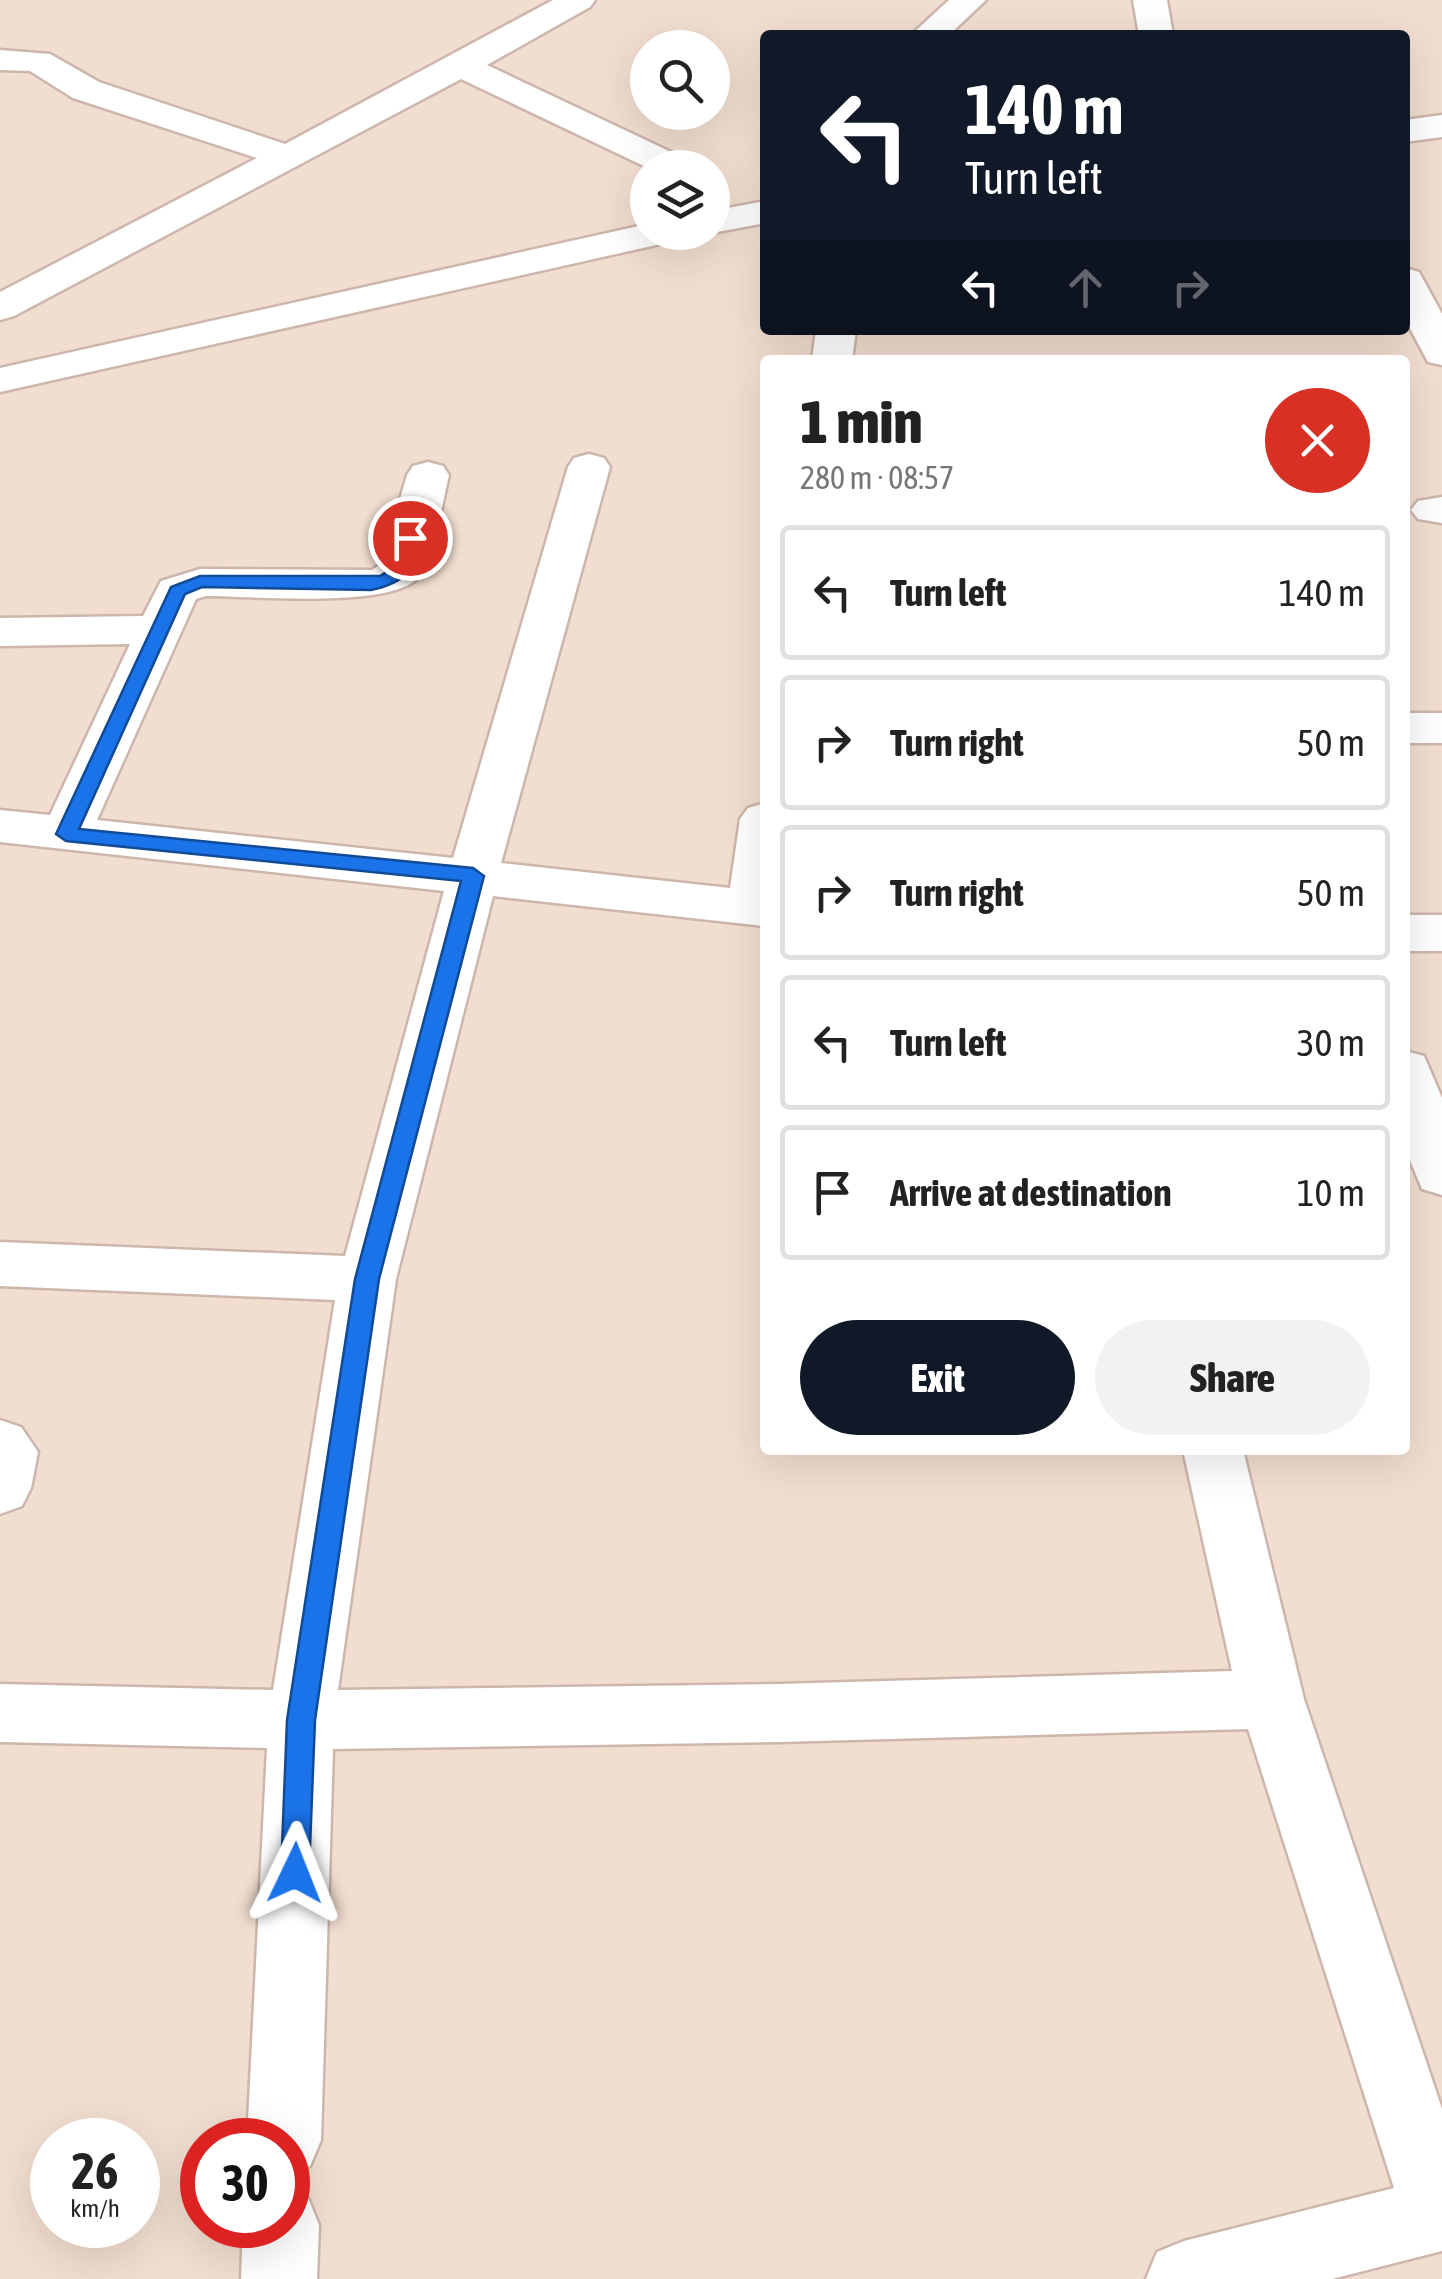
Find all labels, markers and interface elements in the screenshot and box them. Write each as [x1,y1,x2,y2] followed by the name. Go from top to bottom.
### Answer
[630,30,730,250] map controls
[630,30,730,130] button: search
[965,69,1124,149] text: 140 m
[800,70,930,200] icon: left
[630,150,730,250] button: layers
[965,152,1103,204] text: Turn left
[953,260,1008,315] icon: left
[1058,260,1113,315] icon: ahead
[1163,260,1218,315] icon: right
[800,387,923,456] text: 1 min
[1265,388,1370,493] button: close
[800,459,954,496] text: 280 m · 08:57
[368,496,453,581] pin
[383,511,438,566] icon: arrive
[805,565,860,620] icon: left
[890,571,1006,614] text: Turn left
[1279,571,1365,614] text: 140 m
[805,715,860,770] icon: right
[890,721,1024,764] text: Turn right
[1297,721,1365,764] text: 50 m
[805,865,860,920] icon: right
[890,871,1024,914] text: Turn right
[1297,871,1365,914] text: 50 m
[805,1015,860,1070] icon: left
[890,1021,1006,1064] text: Turn left
[1297,1021,1365,1064] text: 30 m
[805,1165,860,1220] icon: arrive
[890,1171,1172,1214] text: Arrive at destination
[1297,1171,1365,1214] text: 10 m
[800,1320,1075,1435] button: Exit
[1095,1320,1370,1435] button: Share
[243,1821,347,1925] position arrow
[180,2118,310,2248] speed limit sign: 30
[71,2142,118,2200] text: 26
[70,2194,120,2222] text: km/h

